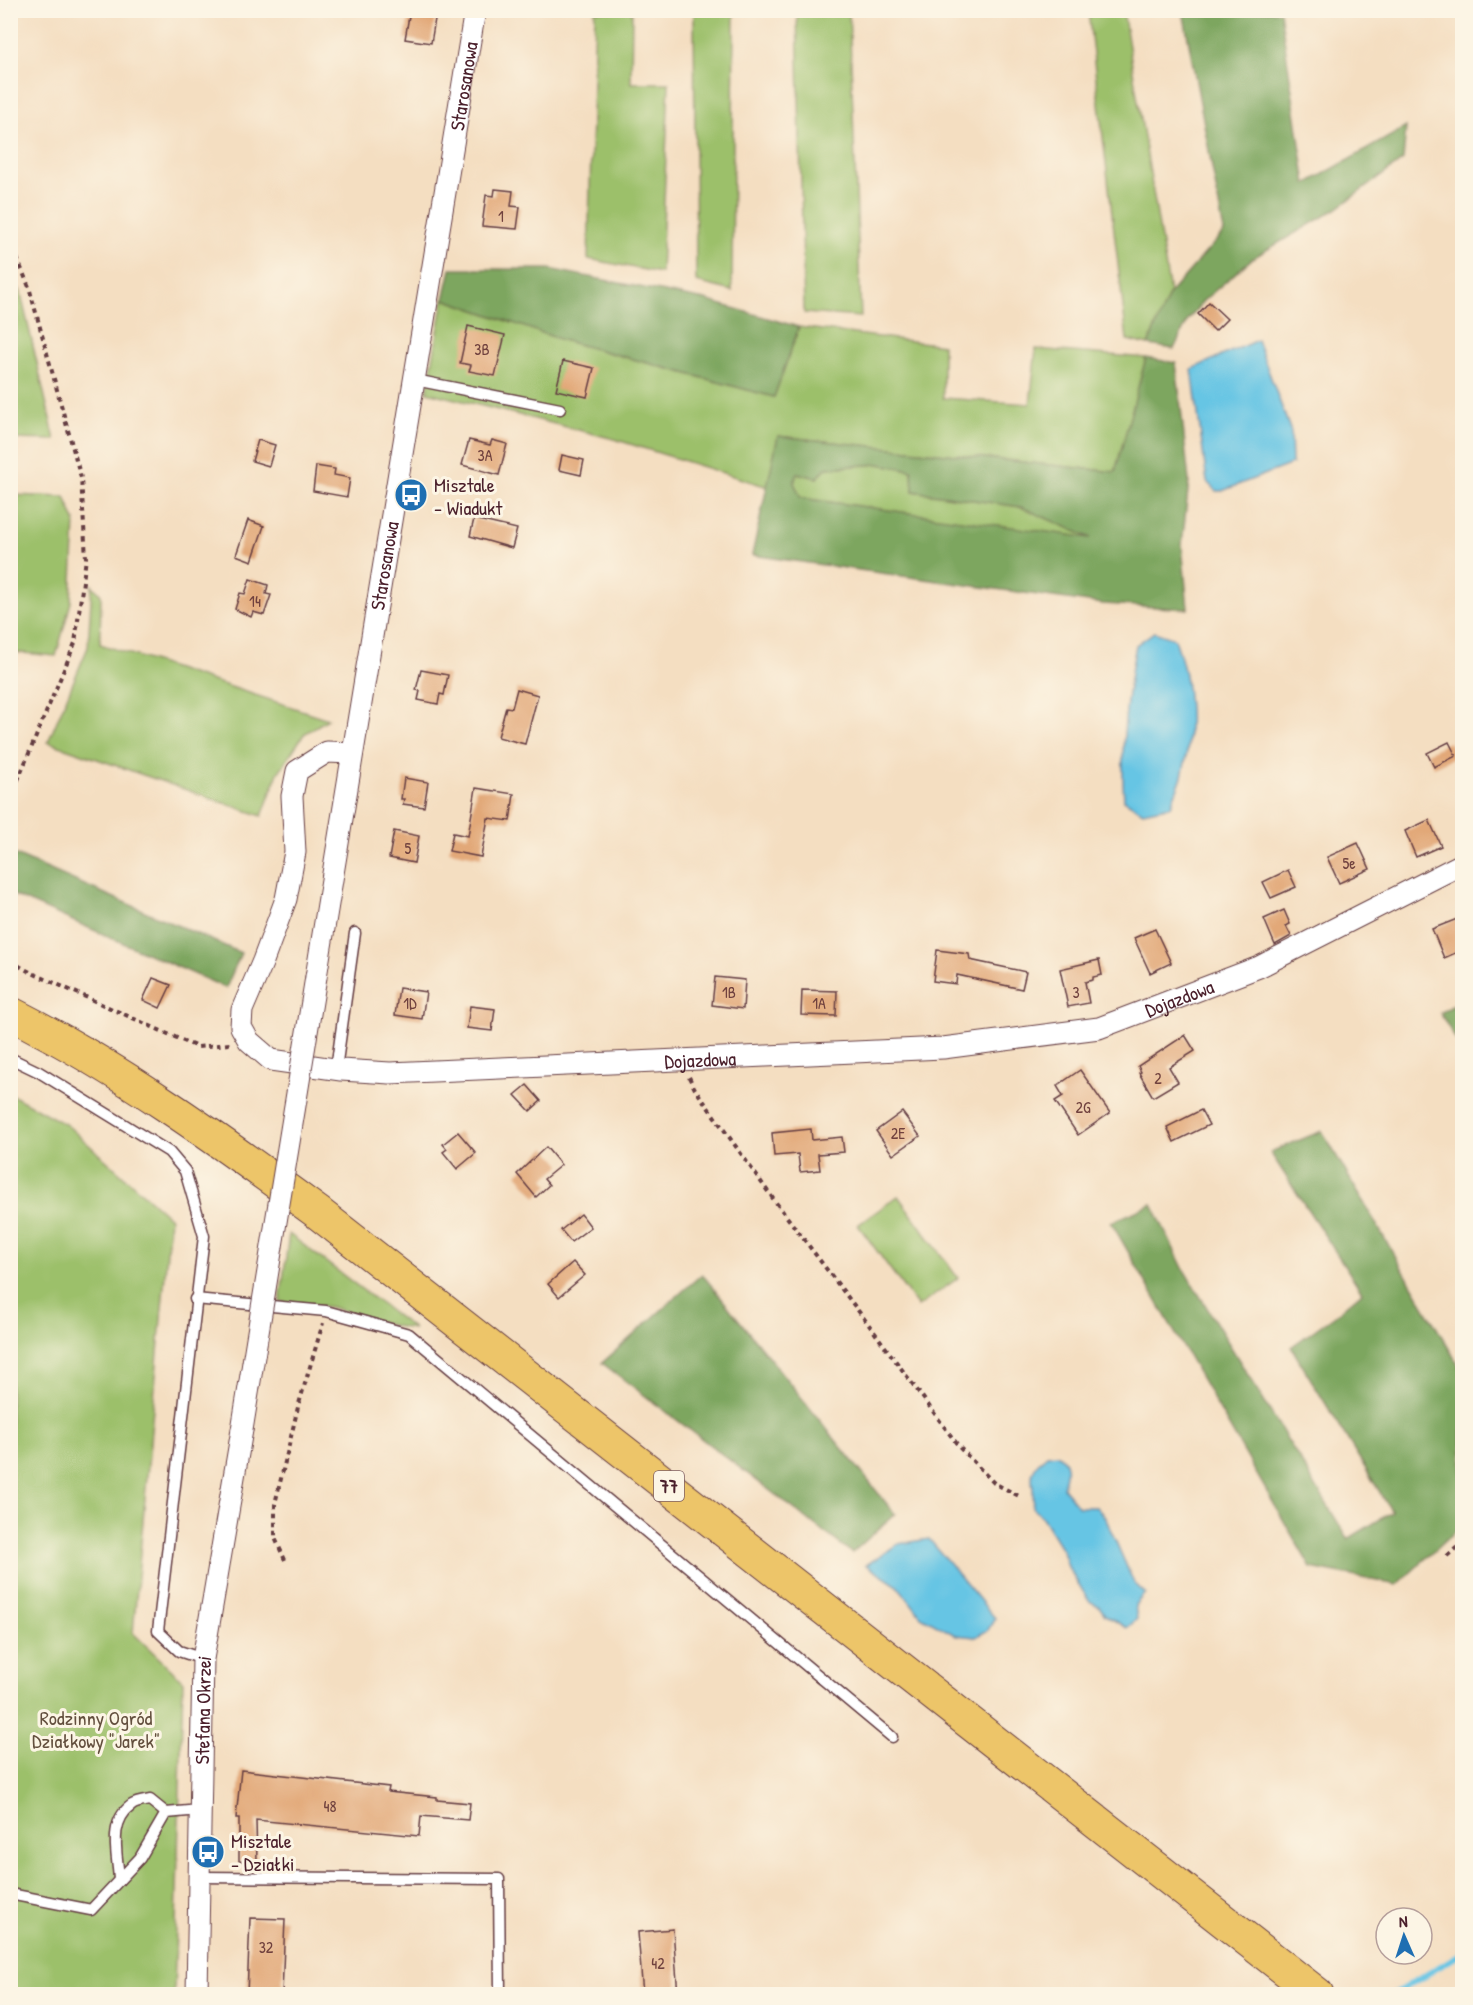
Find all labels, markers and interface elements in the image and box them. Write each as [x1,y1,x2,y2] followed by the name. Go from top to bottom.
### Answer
[442,40,483,132] street label: Starosanowa
[498,205,504,227] house number: 1
[474,338,490,360] house number: 3B
[478,444,493,466] house number: 3A
[434,471,503,521] place label: Misztale - Wiadukt
[393,477,429,513] bus stop icon: Misztale - Wiadukt
[363,519,404,612] street label: Starosanowa
[249,590,261,612] house number: 14
[405,837,412,859] house number: 5
[1342,852,1356,874] house number: 5e
[1141,972,1218,1023] street label: Dojazdowa
[722,981,736,1003] house number: 1B
[1072,981,1080,1003] house number: 3
[403,992,417,1014] house number: 1D
[812,992,826,1014] house number: 1A
[664,1044,737,1074] street label: Dojazdowa
[1154,1067,1162,1089] house number: 2
[1075,1096,1091,1118] house number: 2G
[891,1122,905,1144] house number: 2E
[654,1471,684,1501] road number: 77
[188,1653,217,1765] street label: Stefana Okrzei
[32,1704,160,1754] park label: Rodzinny Ogród Działkowy "Jarek"
[324,1795,337,1817] house number: 48
[231,1827,294,1877] place label: Misztale - Działki
[190,1834,226,1870] bus stop icon: Misztale - Działki
[1374,1906,1434,1966] north arrow
[1398,1910,1409,1932] text: N
[259,1936,274,1958] house number: 32
[651,1952,665,1974] house number: 42

